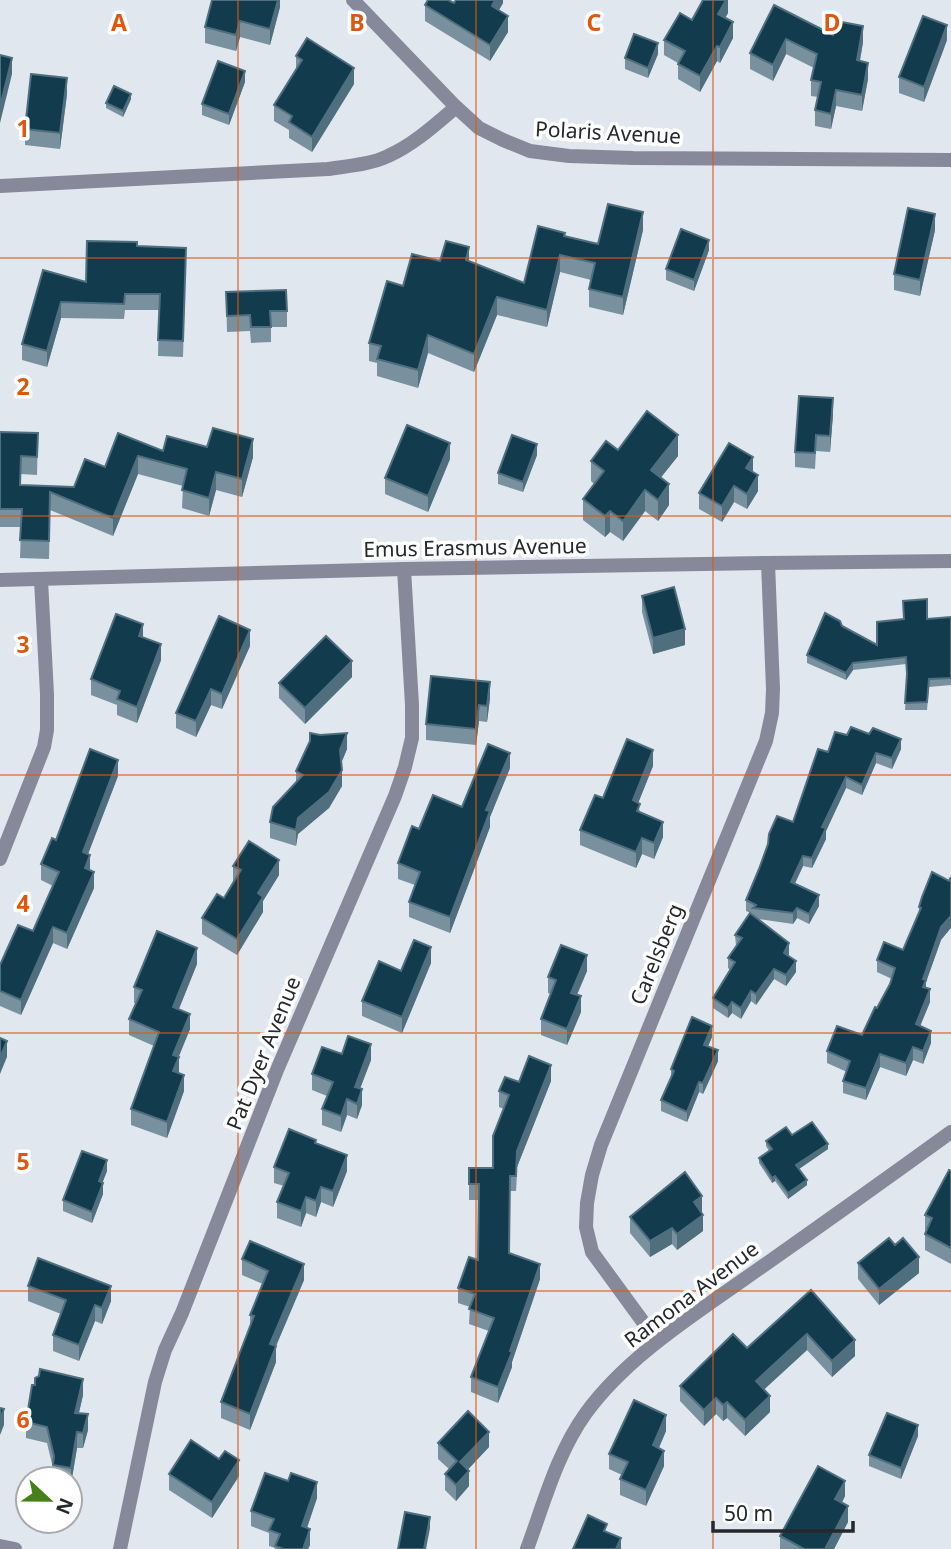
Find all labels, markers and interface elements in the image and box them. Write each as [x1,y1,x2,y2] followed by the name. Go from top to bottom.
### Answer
[111,6,127,38] text: A
[349,6,365,38] text: B
[587,6,602,38] text: C
[824,6,840,38] text: D
[16,112,30,144] text: 1
[534,114,682,150] street label: Polaris Avenue
[16,370,30,402] text: 2
[363,531,587,563] street label: Emus Erasmus Avenue
[16,628,30,660] text: 3
[16,887,30,919] text: 4
[623,899,689,1009] street label: Carelsberg
[219,972,307,1134] street label: Pat Dyer Avenue
[16,1145,30,1177] text: 5
[618,1234,764,1354] street label: Ramona Avenue
[16,1403,30,1435] text: 6
[14,1465,84,1535] north arrow
[713,1490,853,1534] scale bar
[50,1494,80,1518] text: N
[724,1499,773,1527] text: 50 m

